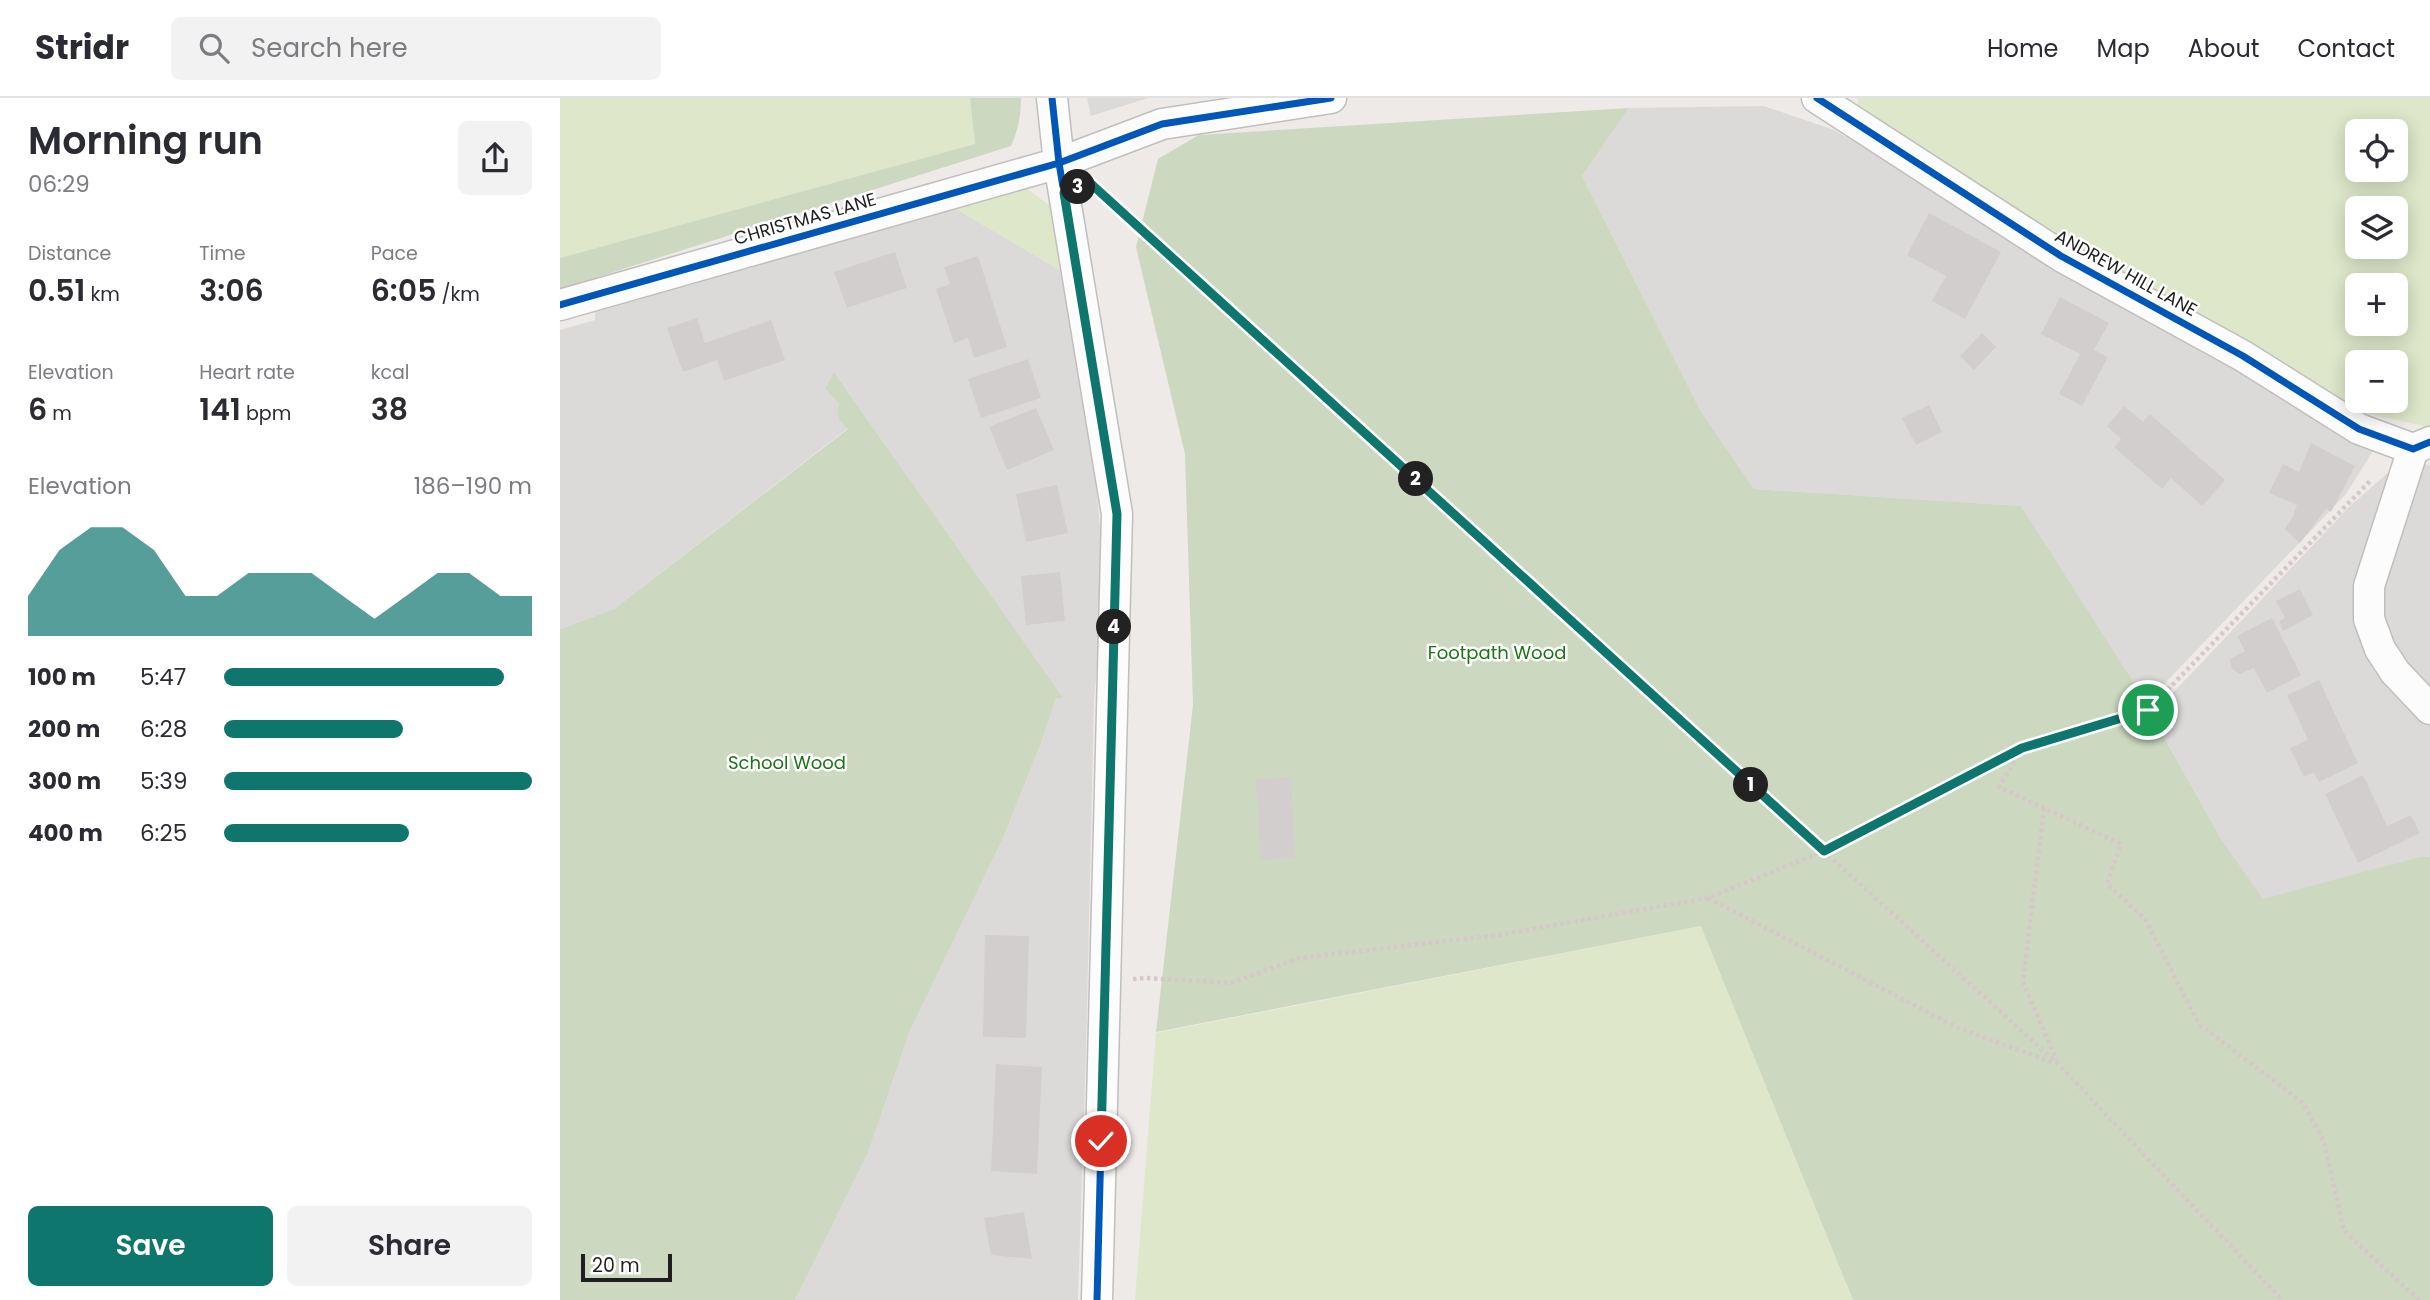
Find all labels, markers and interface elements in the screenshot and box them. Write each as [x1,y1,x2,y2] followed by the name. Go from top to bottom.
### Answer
[171,17,661,80] search box
[35,24,129,71] text: Stridr
[195,29,233,67] icon: search
[251,30,408,66] text: Search here
[1987,32,2059,65] text: Home
[2097,32,2150,65] text: Map
[2188,32,2259,65] text: About
[2297,32,2395,65] text: Contact
[28,114,263,167] text: Morning run
[2345,119,2408,413] map controls
[2345,119,2408,182] button: locate
[458,121,532,195] button: share
[28,168,90,200] text: 06:29
[1060,170,1096,204] pin: 3
[1072,173,1083,200] text: 3
[731,186,879,251] street label: CHRISTMAS LANE
[2345,196,2408,259] button: layers
[2051,223,2202,322] street label: ANDREW HILL LANE
[28,240,111,267] text: Distance
[199,240,246,267] text: Time
[371,240,418,267] text: Pace
[28,269,85,312] text: 0.51
[199,269,264,312] text: 3:06
[371,269,436,312] text: 6:05
[2345,273,2408,336] button: +
[85,281,120,308] text: km
[436,281,480,308] text: /km
[2345,350,2408,413] button: −
[28,359,114,386] text: Elevation
[199,359,295,386] text: Heart rate
[371,359,410,386] text: kcal
[28,388,47,431] text: 6
[199,388,241,431] text: 141
[371,388,408,431] text: 38
[47,400,72,427] text: m
[241,400,291,427] text: bpm
[1398,462,1434,496] pin: 2
[1410,465,1421,492] text: 2
[28,470,132,502] text: Elevation
[414,470,532,502] text: 186–190 m
[1096,610,1132,644] pin: 4
[1107,613,1120,640] text: 4
[1428,640,1566,665] park label: Footpath Wood
[28,661,96,693] text: 100 m
[140,661,186,693] text: 5:47
[2118,680,2178,740] pin
[2129,691,2167,729] icon: arrive
[28,713,100,745] text: 200 m
[140,713,187,745] text: 6:28
[728,750,846,775] park label: School Wood
[28,765,101,797] text: 300 m
[140,765,187,797] text: 5:39
[1734,768,1768,802] pin: 1
[1747,771,1754,798] text: 1
[28,817,103,849] text: 400 m
[140,817,187,849] text: 6:25
[1071,1111,1131,1171] pin
[1082,1122,1120,1160] icon: check
[28,1206,273,1286] button: Save
[287,1206,532,1286] button: Share
[581,1251,672,1283] scale bar
[592,1252,640,1279] text: 20 m

